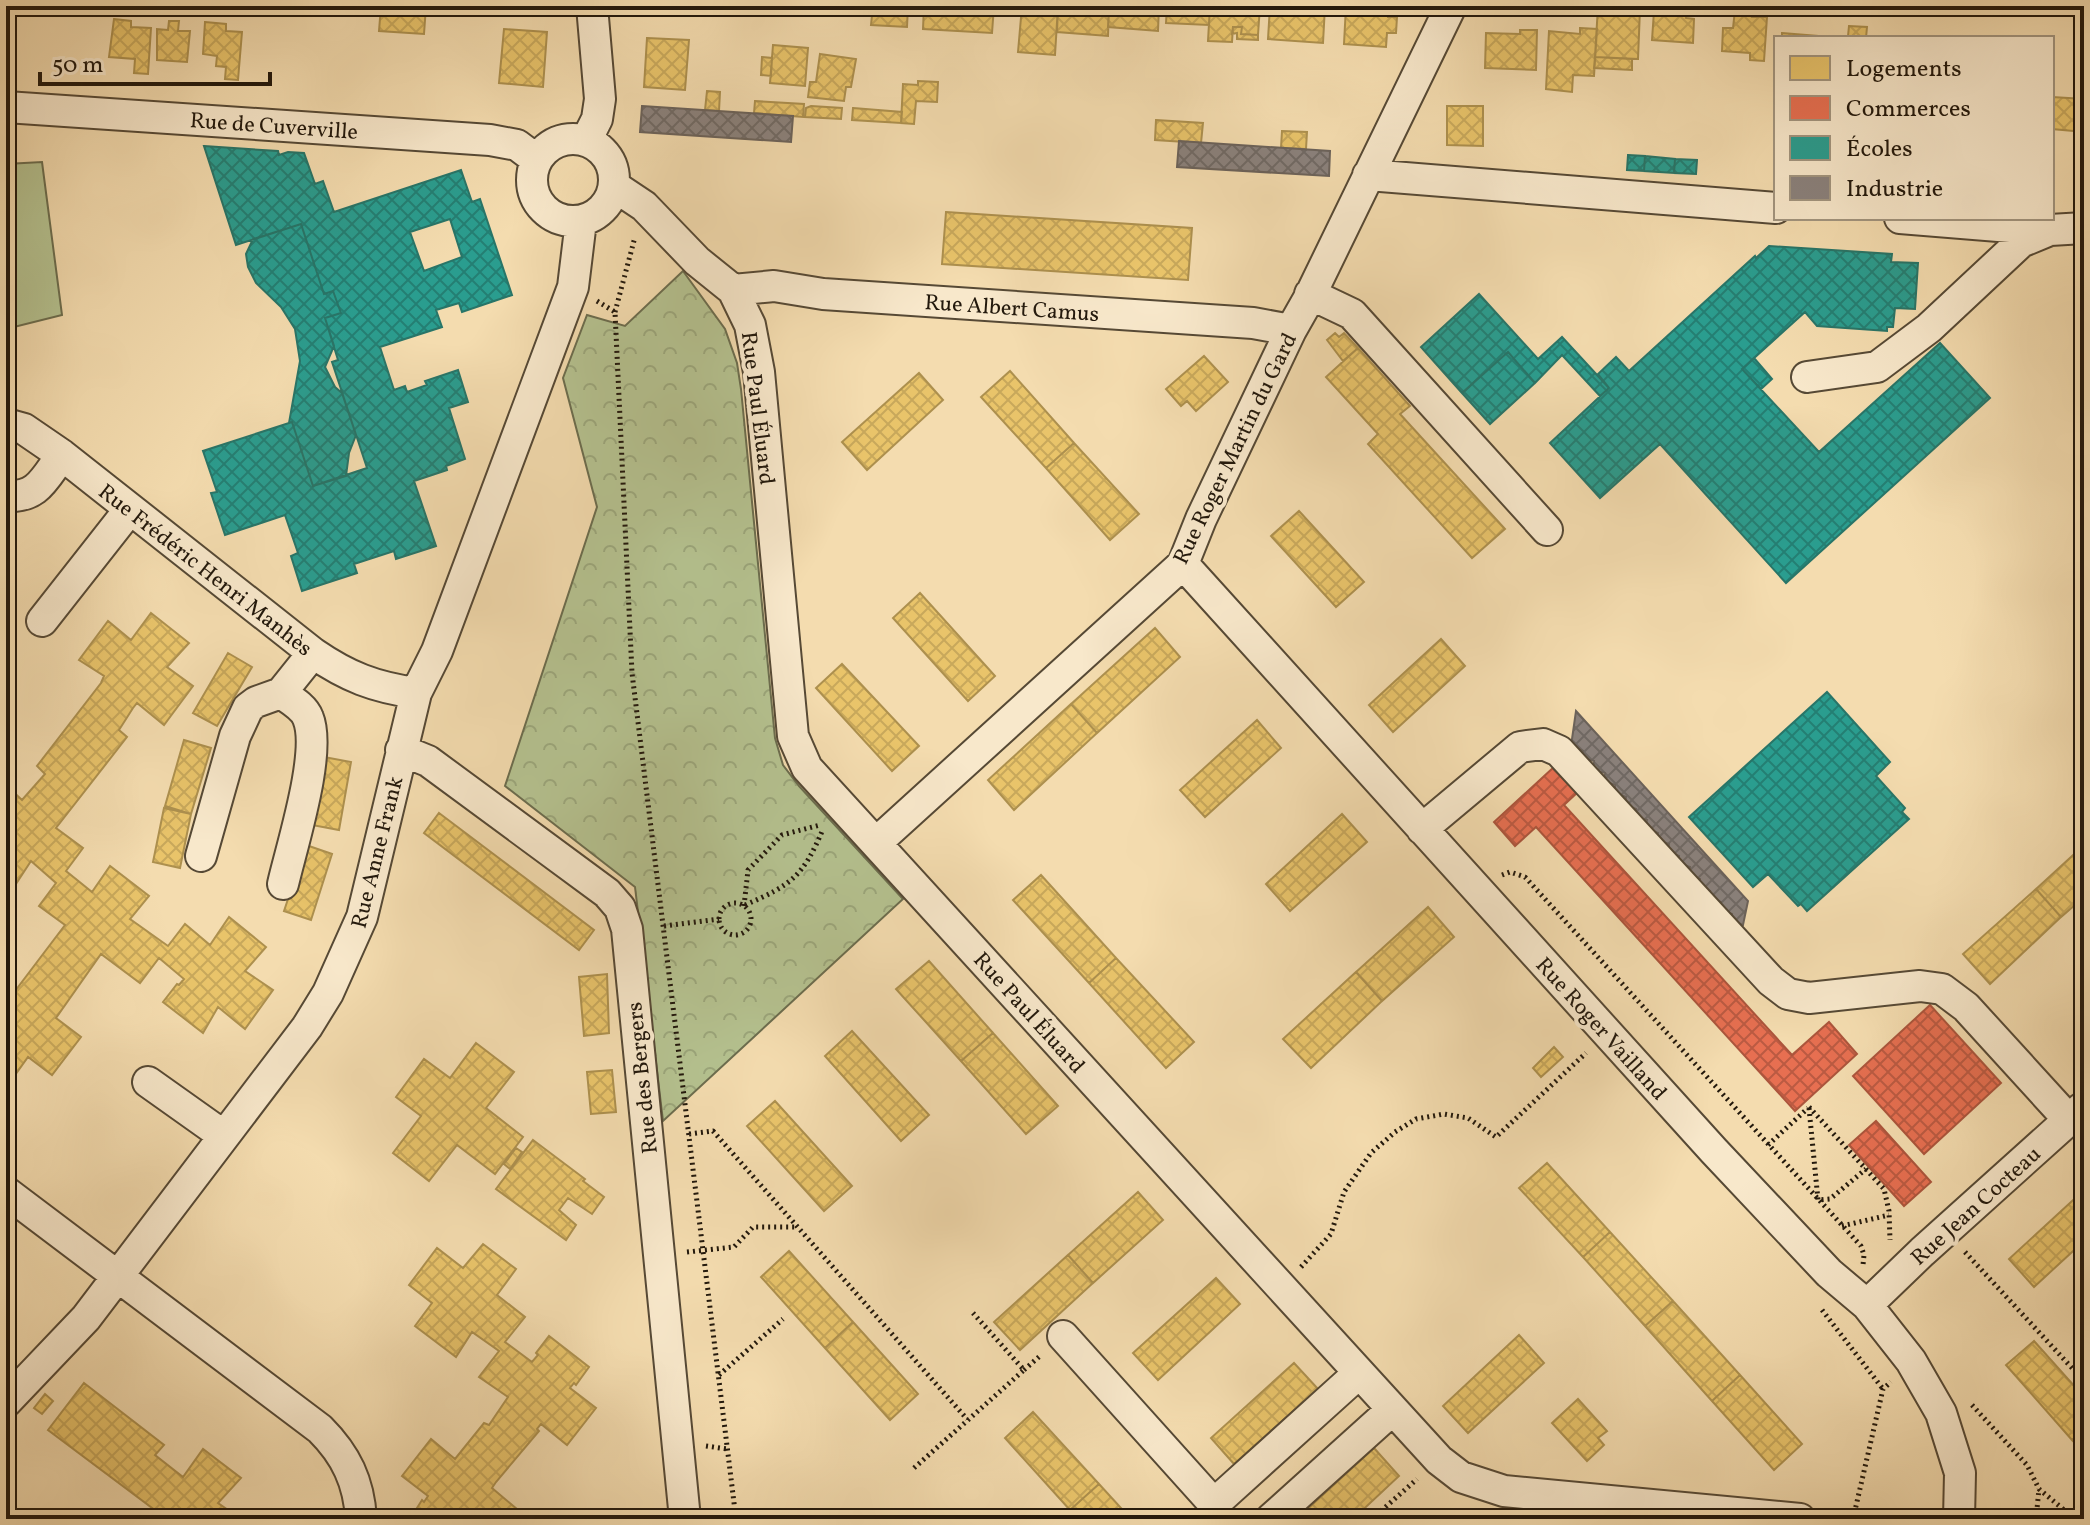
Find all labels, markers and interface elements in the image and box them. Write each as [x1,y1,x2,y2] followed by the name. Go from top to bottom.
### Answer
[40,36,270,86] scale bar
[1774,36,2054,220] legend
[52,49,104,83] text: 50 m
[1846,53,1962,87] text: Logements
[1846,93,1971,127] text: Commerces
[189,106,359,149] street label: Rue de Cuverville
[1846,133,1913,167] text: Écoles
[1846,173,1943,207] text: Industrie
[924,288,1100,331] street label: Rue Albert Camus
[1167,328,1306,570] street label: Rue Roger Martin du Gard
[732,330,781,487] street label: Rue Paul Éluard
[91,477,318,665] street label: Rue Frédéric Henri Manhès
[345,773,412,932] street label: Rue Anne Frank
[965,946,1091,1081] street label: Rue Paul Éluard
[1527,951,1673,1108] street label: Rue Roger Vailland
[620,1000,667,1155] street label: Rue des Bergers
[1905,1140,2049,1274] street label: Rue Jean Cocteau

